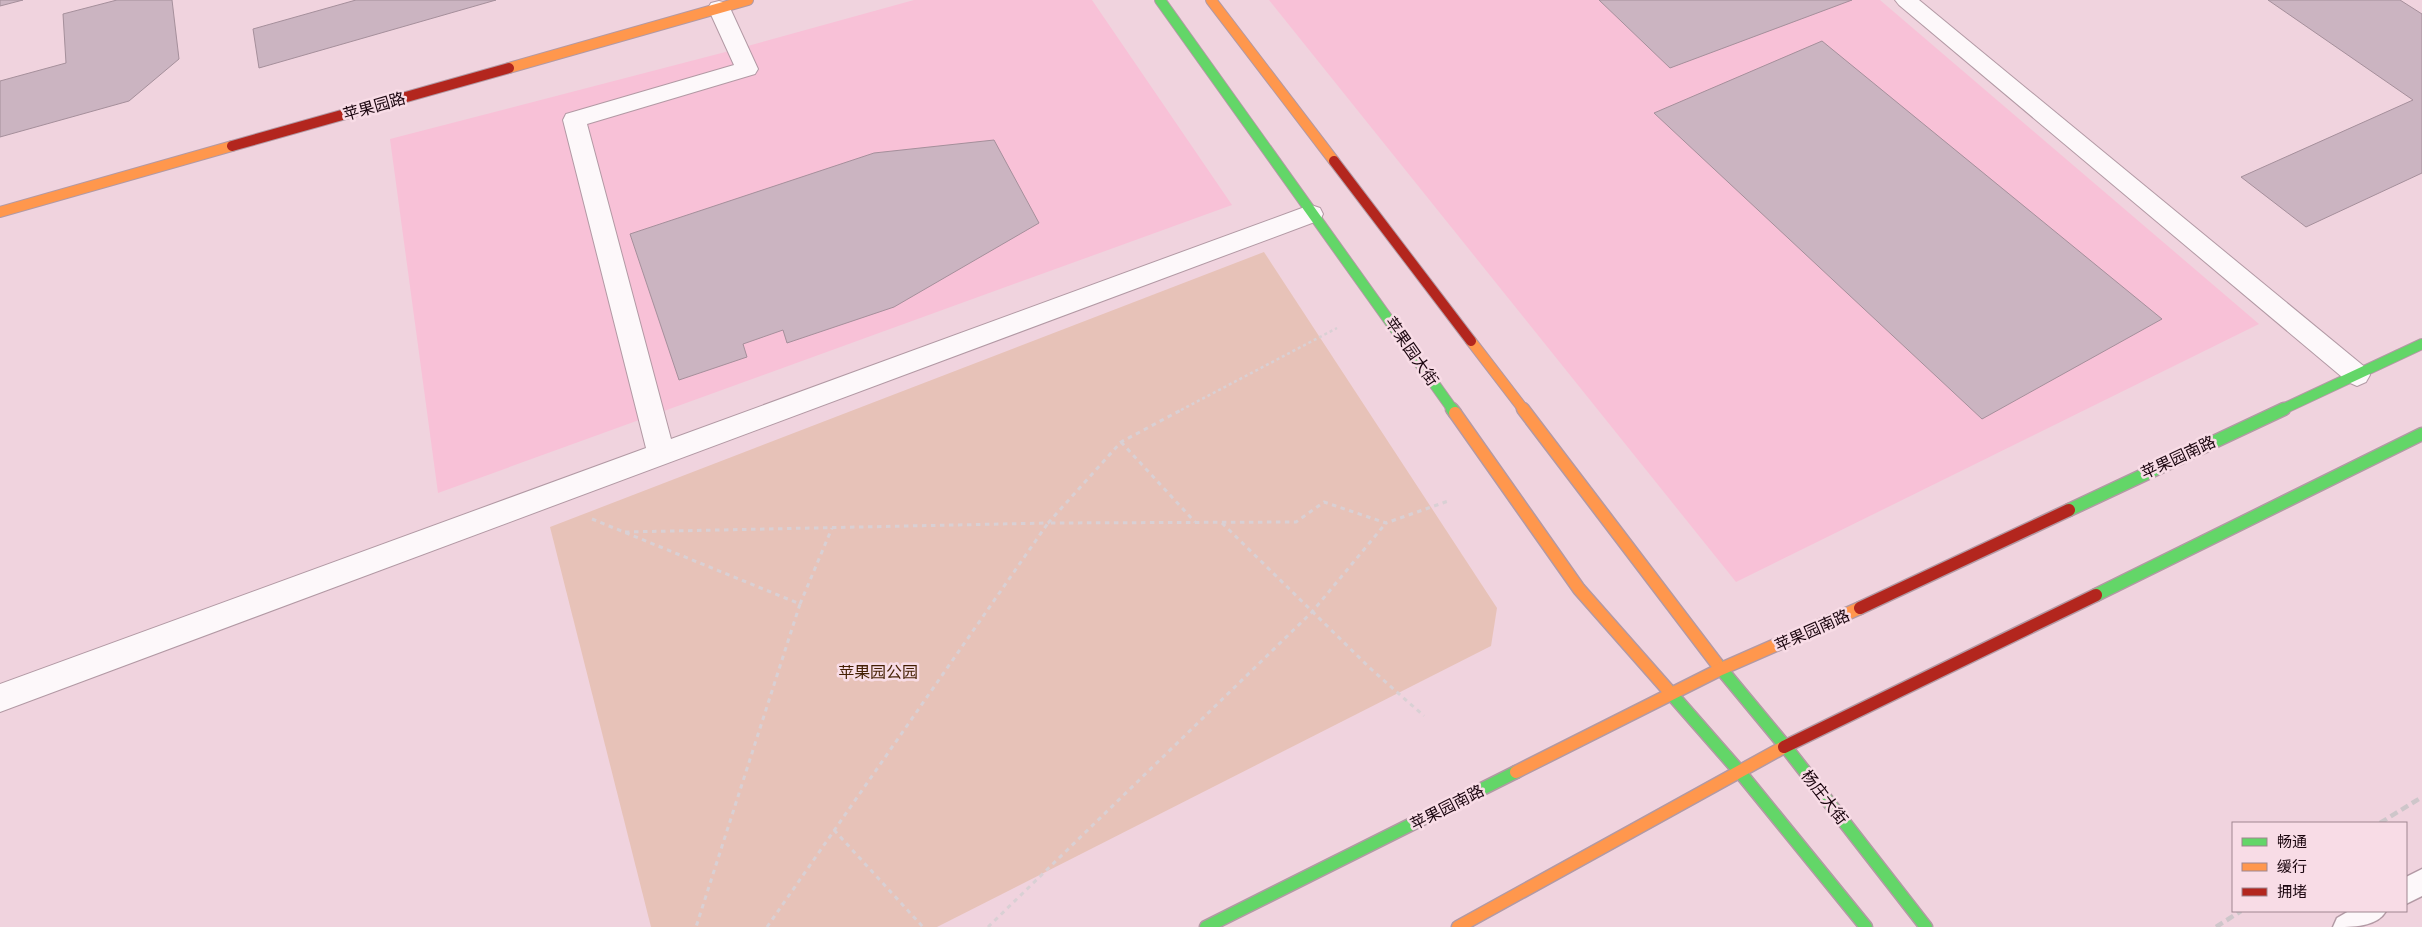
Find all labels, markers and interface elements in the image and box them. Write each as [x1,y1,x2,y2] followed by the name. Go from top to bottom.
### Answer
[341,89,408,126] street label: 苹果园路
[1379,314,1442,391] street label: 苹果园大街
[2138,433,2219,485] street label: 苹果园南路
[1772,606,1853,657] street label: 苹果园南路
[838,664,918,684] park label: 苹果园公园
[1796,767,1851,830] street label: 杨庄大街
[1408,782,1488,836] street label: 苹果园南路
[2232,822,2407,912] legend
[2277,834,2307,853] text: 畅通
[2277,859,2307,878] text: 缓行
[2277,884,2307,903] text: 拥堵

